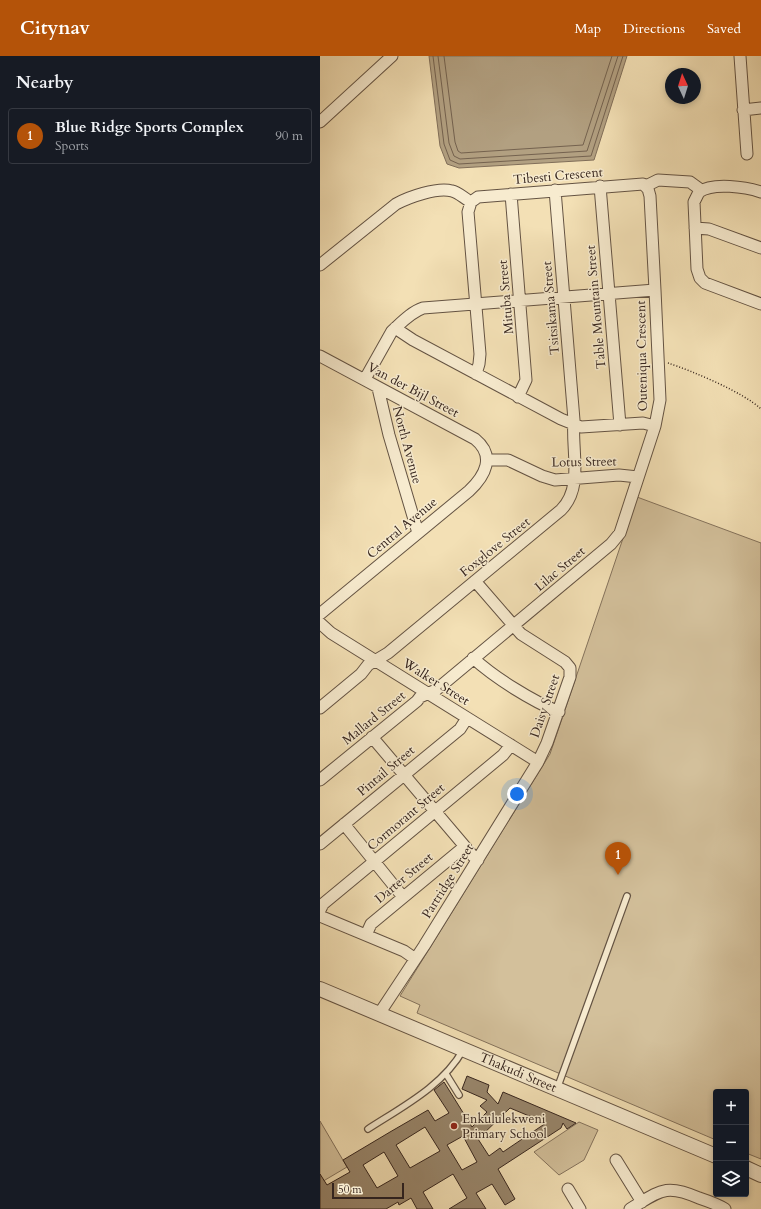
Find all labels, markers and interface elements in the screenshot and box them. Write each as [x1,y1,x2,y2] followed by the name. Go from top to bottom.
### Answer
[20,15,90,41] text: Citynav
[575,19,601,38] text: Map
[623,19,685,38] text: Directions
[707,19,741,38] text: Saved
[665,68,701,104] north arrow
[16,71,73,94] text: Nearby
[55,117,244,137] text: Blue Ridge Sports Complex
[27,127,33,145] text: 1
[275,127,303,145] text: 90 m
[55,137,89,155] text: Sports
[512,163,604,189] street label: Tibesti Crescent
[582,244,610,370] street label: Table Mountain Street
[494,259,518,335] street label: Mituba Street
[538,261,564,355] street label: Tsitsikama Street
[632,300,652,412] street label: Outeniqua Crescent
[364,358,462,422] street label: Van der Bijl Street
[388,404,426,486] street label: North Avenue
[551,452,617,472] street label: Lotus Street
[363,493,441,563] street label: Central Avenue
[456,513,534,581] street label: Foxglove Street
[531,542,589,596] street label: Lilac Street
[398,654,473,710] street label: Walker Street
[526,672,564,740] street label: Daisy Street
[339,687,409,749] street label: Mallard Street
[353,742,419,800] street label: Pintail Street
[363,779,449,855] street label: Cormorant Street
[507,784,527,804] your location
[418,840,478,922] street label: Partridge Street
[605,842,631,875] pin: 1
[371,848,437,908] street label: Darter Street
[477,1048,559,1097] street label: Thakudi Street
[713,1089,749,1197] map controls
[713,1089,749,1125] button: +
[462,1110,547,1143] place label: Enkululekweni Primary School
[449,1121,459,1131] marker: Enkululekweni Primary School
[713,1125,749,1161] button: −
[713,1161,749,1197] button: layers
[332,1181,404,1200] scale bar
[338,1182,362,1197] text: 50 m

